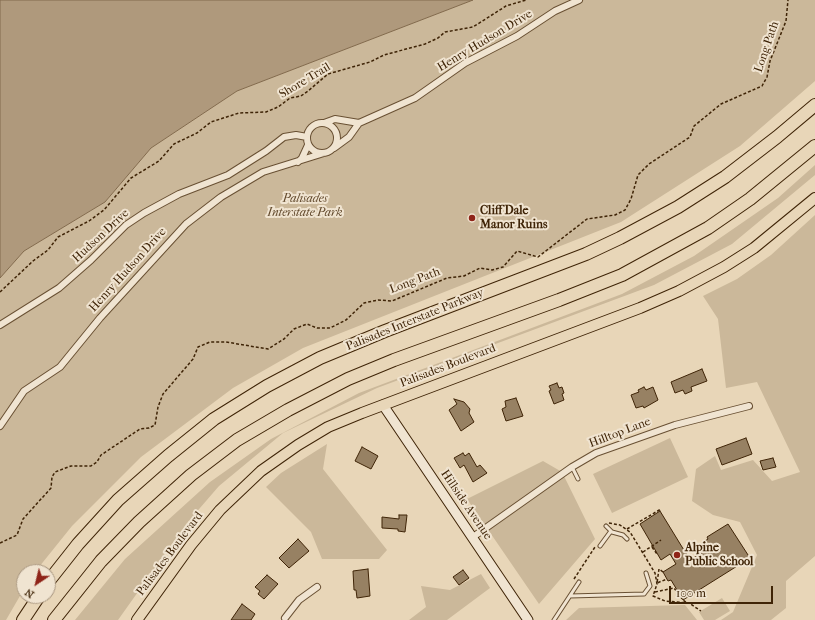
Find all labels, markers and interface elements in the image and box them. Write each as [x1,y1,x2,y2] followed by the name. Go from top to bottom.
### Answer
[435,7,535,75] street label: Henry Hudson Drive
[752,20,782,74] street label: Long Path
[277,60,333,102] street label: Shore Trail
[267,192,343,220] park label: Palisades Interstate Park
[480,204,547,232] place label: Cliff Dale Manor Ruins
[70,206,132,266] street label: Hudson Drive
[467,213,477,223] marker: Cliff Dale Manor Ruins
[86,225,170,315] street label: Henry Hudson Drive
[388,265,442,297] street label: Long Path
[344,286,486,354] street label: Palisades Interstate Parkway
[398,341,498,391] street label: Palisades Boulevard
[587,415,653,451] street label: Hilltop Lane
[437,467,495,543] street label: Hillside Avenue
[134,509,206,599] street label: Palisades Boulevard
[685,541,753,569] place label: Alpine Public School
[672,550,682,560] marker: Alpine Public School
[16,564,56,604] north arrow
[671,578,775,604] scale bar
[22,586,37,601] text: N
[676,586,706,600] text: 100 m

